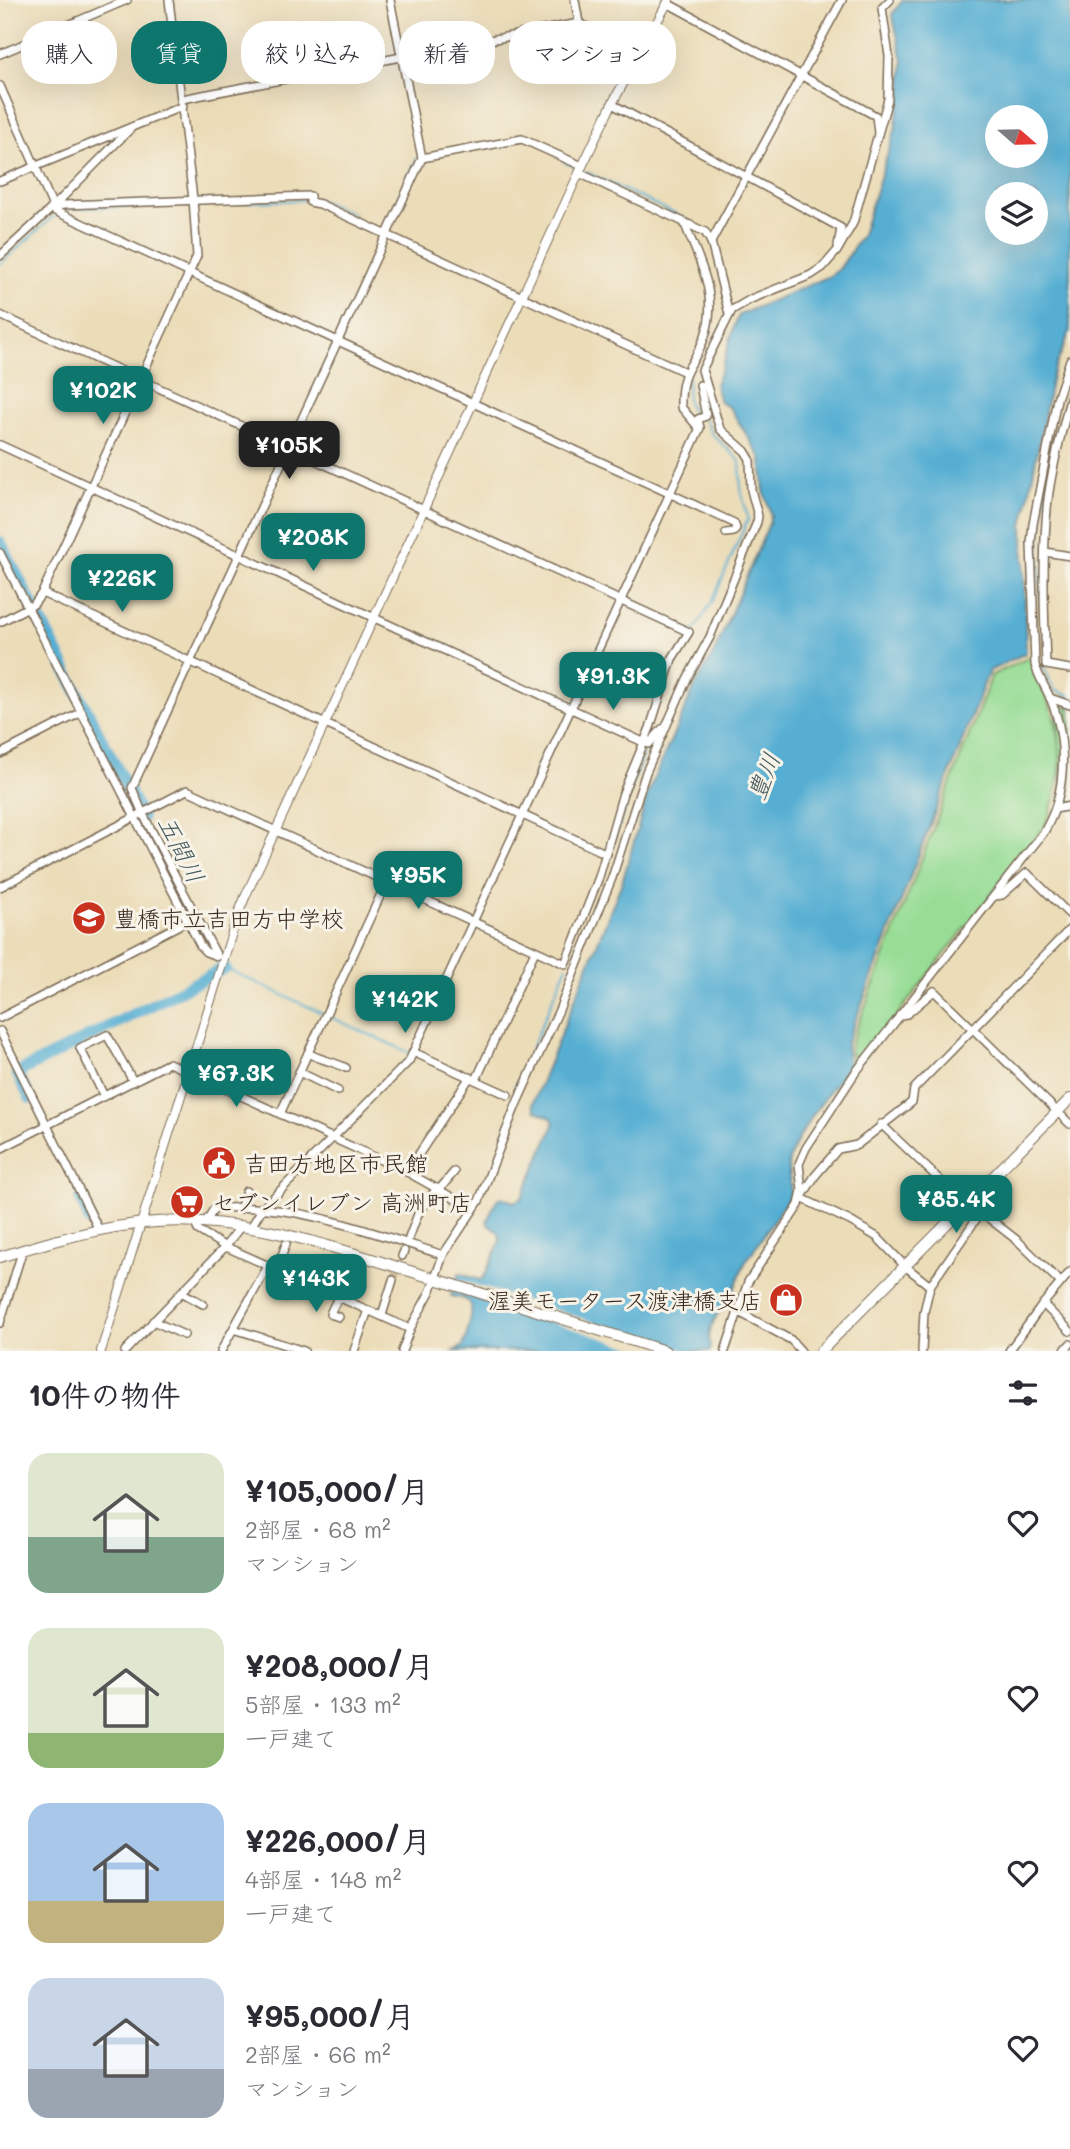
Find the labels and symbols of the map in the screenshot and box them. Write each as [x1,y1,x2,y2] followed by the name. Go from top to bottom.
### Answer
[985,105,1048,168] north arrow
[54,366,152,426] pin: ¥102K
[240,421,338,481] pin: ¥105K
[264,514,362,573] pin: ¥208K
[73,554,171,614] pin: ¥226K
[556,652,670,712] pin: ¥91.3K
[740,748,786,804] water label: 豊川
[152,810,212,888] water label: 五間川
[377,852,459,911] pin: ¥95K
[70,899,108,937] school or university icon: 豊橋市立吉田方中学校
[114,903,344,933] place label: 豊橋市立吉田方中学校
[356,976,454,1035] pin: ¥142K
[179,1050,293,1109] pin: ¥67.3K
[200,1144,238,1182] public building icon: 吉田方地区市民館
[244,1148,428,1178] place label: 吉田方地区市民館
[899,1176,1013,1235] pin: ¥85.4K
[168,1183,206,1221] supermarket icon: セブンイレブン 高洲町店
[212,1187,472,1217] place label: セブンイレブン 高洲町店
[267,1254,365,1314] pin: ¥143K
[767,1281,805,1319] shop icon: 渥美モータース渡津橋支店
[488,1285,762,1315] place label: 渥美モータース渡津橋支店

